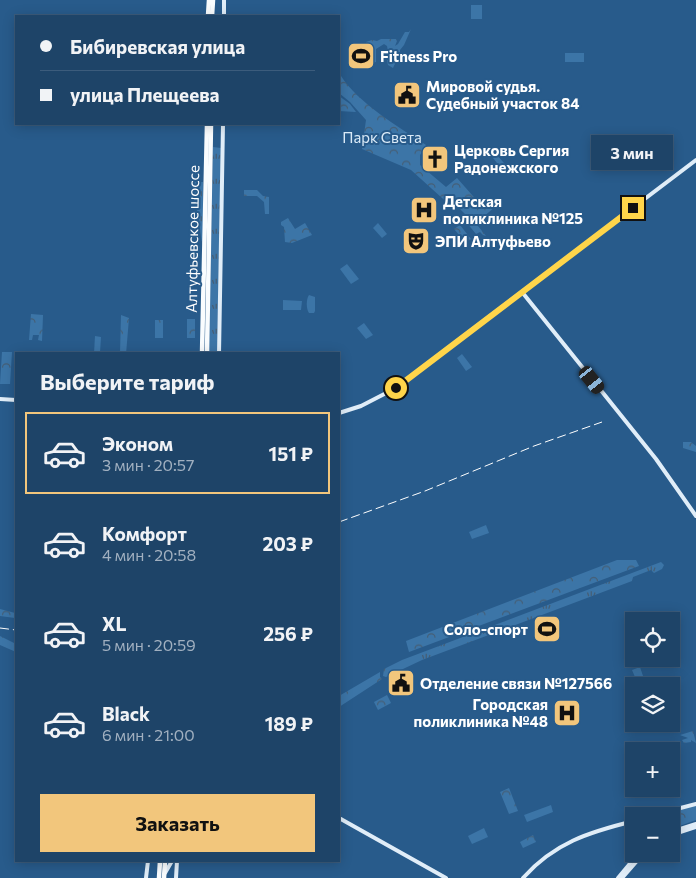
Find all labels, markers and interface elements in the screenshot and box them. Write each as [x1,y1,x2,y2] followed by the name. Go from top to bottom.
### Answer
[70,35,245,58] text: Бибиревская улица
[346,41,376,71] sports icon: Fitness Pro
[380,47,457,65] place label: Fitness Pro
[426,77,579,112] place label: Мировой судья. Судебный участок 84
[392,80,422,110] public building icon: Мировой судья. Судебный участок 84
[70,83,219,106] text: улица Плещеева
[342,128,422,146] park label: Парк Света
[592,136,674,170] callout: 3 мин
[454,141,569,176] place label: Церковь Сергия Радонежского
[611,143,653,162] text: 3 мин
[420,144,450,174] church icon: Церковь Сергия Радонежского
[182,165,202,313] street label: Алтуфьевское шоссе
[443,192,583,227] place label: Детская поликлиника №125
[409,195,439,225] hospital icon: Детская поликлиника №125
[622,197,644,219] route end
[401,226,431,256] theatre icon: ЭПИ Алтуфьево
[435,232,551,250] place label: ЭПИ Алтуфьево
[576,364,607,396] car
[40,368,214,395] text: Выберите тариф
[385,377,407,399] route start
[42,431,87,476] icon: car
[102,432,173,455] text: Эконом
[269,442,313,465] text: 151 ₽
[102,455,194,474] text: 3 мин · 20:57
[42,521,87,566] icon: car
[102,522,187,545] text: Комфорт
[263,532,313,555] text: 203 ₽
[102,545,196,564] text: 4 мин · 20:58
[42,611,87,656] icon: car
[102,612,127,635] text: XL
[625,612,680,862] map controls
[625,612,680,667] button: locate
[532,614,562,644] sports icon: Соло-спорт
[444,620,528,638] place label: Соло-спорт
[263,622,313,645] text: 256 ₽
[102,635,196,654] text: 5 мин · 20:59
[386,668,416,698] public building icon: Отделение связи №127566
[420,674,612,692] place label: Отделение связи №127566
[625,677,680,732] button: layers
[414,695,548,730] place label: Городская поликлиника №48
[552,698,582,728] hospital icon: Городская поликлиника №48
[42,701,87,746] icon: car
[102,702,150,725] text: Black
[265,712,313,735] text: 189 ₽
[102,725,195,744] text: 6 мин · 21:00
[625,742,680,797] button: +
[40,794,315,852] button: Заказать
[625,807,680,862] button: −

